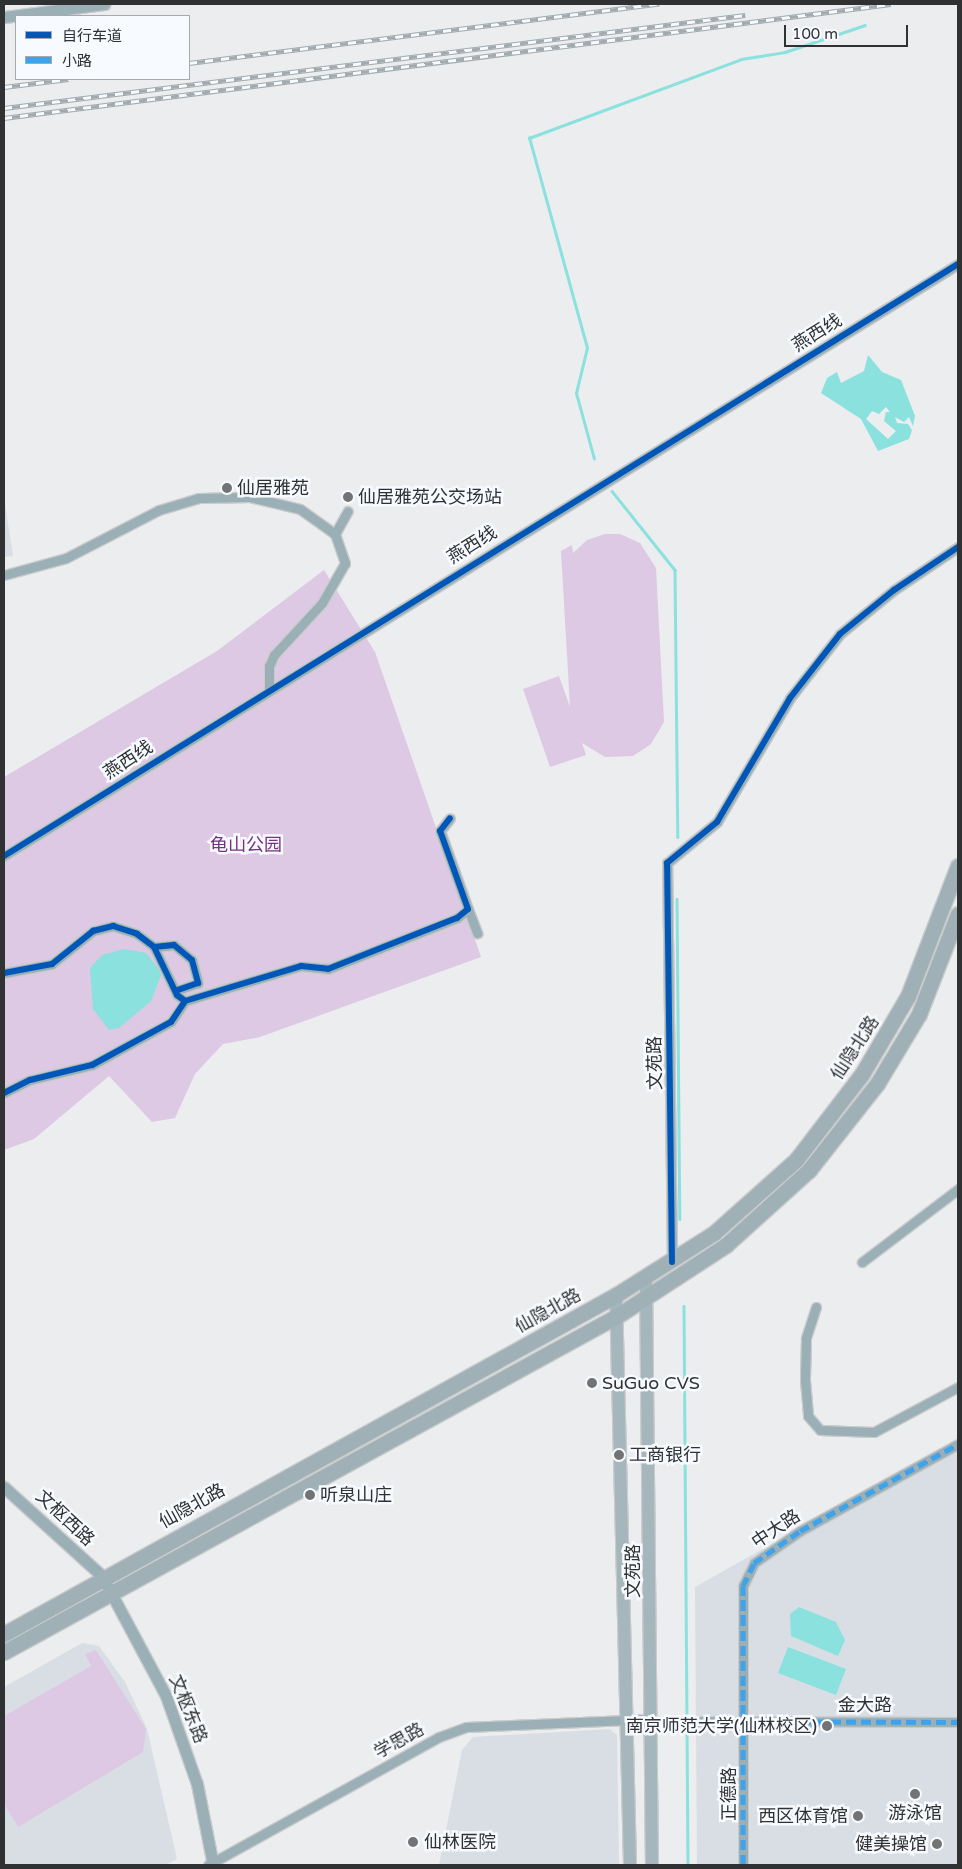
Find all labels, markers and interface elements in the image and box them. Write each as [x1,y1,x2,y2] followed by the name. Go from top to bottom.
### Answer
[15,15,190,80] legend
[787,15,911,47] scale bar
[792,25,838,43] text: 100 m
[62,27,122,45] text: 自行车道
[62,52,92,70] text: 小路
[788,310,846,356] street label: 燕西线
[237,477,309,499] place label: 仙居雅苑
[221,482,233,494] marker: 仙居雅苑
[358,486,502,508] place label: 仙居雅苑公交场站
[342,491,354,503] marker: 仙居雅苑公交场站
[443,522,501,568] street label: 燕西线
[99,736,157,784] street label: 燕西线
[210,834,282,856] park label: 龟山公园
[826,1012,884,1084] street label: 仙隐北路
[644,1036,666,1090] street label: 文苑路
[511,1284,585,1338] street label: 仙隐北路
[602,1372,700,1394] place label: SuGuo CVS
[586,1377,598,1389] marker: SuGuo CVS
[629,1444,701,1466] place label: 工商银行
[613,1449,625,1461] marker: 工商银行
[155,1479,229,1533] street label: 仙隐北路
[320,1484,392,1506] place label: 听泉山庄
[31,1486,99,1550] street label: 文枢西路
[304,1489,316,1501] marker: 听泉山庄
[748,1505,804,1553] street label: 中大路
[622,1544,644,1598] street label: 文苑路
[165,1672,211,1746] street label: 文枢东路
[838,1694,892,1716] street label: 金大路
[626,1715,817,1737] place label: 南京师范大学(仙林校区)
[370,1718,428,1764] street label: 学思路
[821,1720,833,1732] marker: 南京师范大学(仙林校区)
[718,1767,740,1821] street label: 正德路
[909,1788,921,1800] marker: 游泳馆
[888,1802,942,1824] place label: 游泳馆
[758,1805,848,1827] place label: 西区体育馆
[852,1810,864,1822] marker: 西区体育馆
[424,1831,496,1853] place label: 仙林医院
[855,1833,927,1855] place label: 健美操馆
[406,1835,420,1849] marker: 仙林医院
[931,1838,943,1850] marker: 健美操馆

